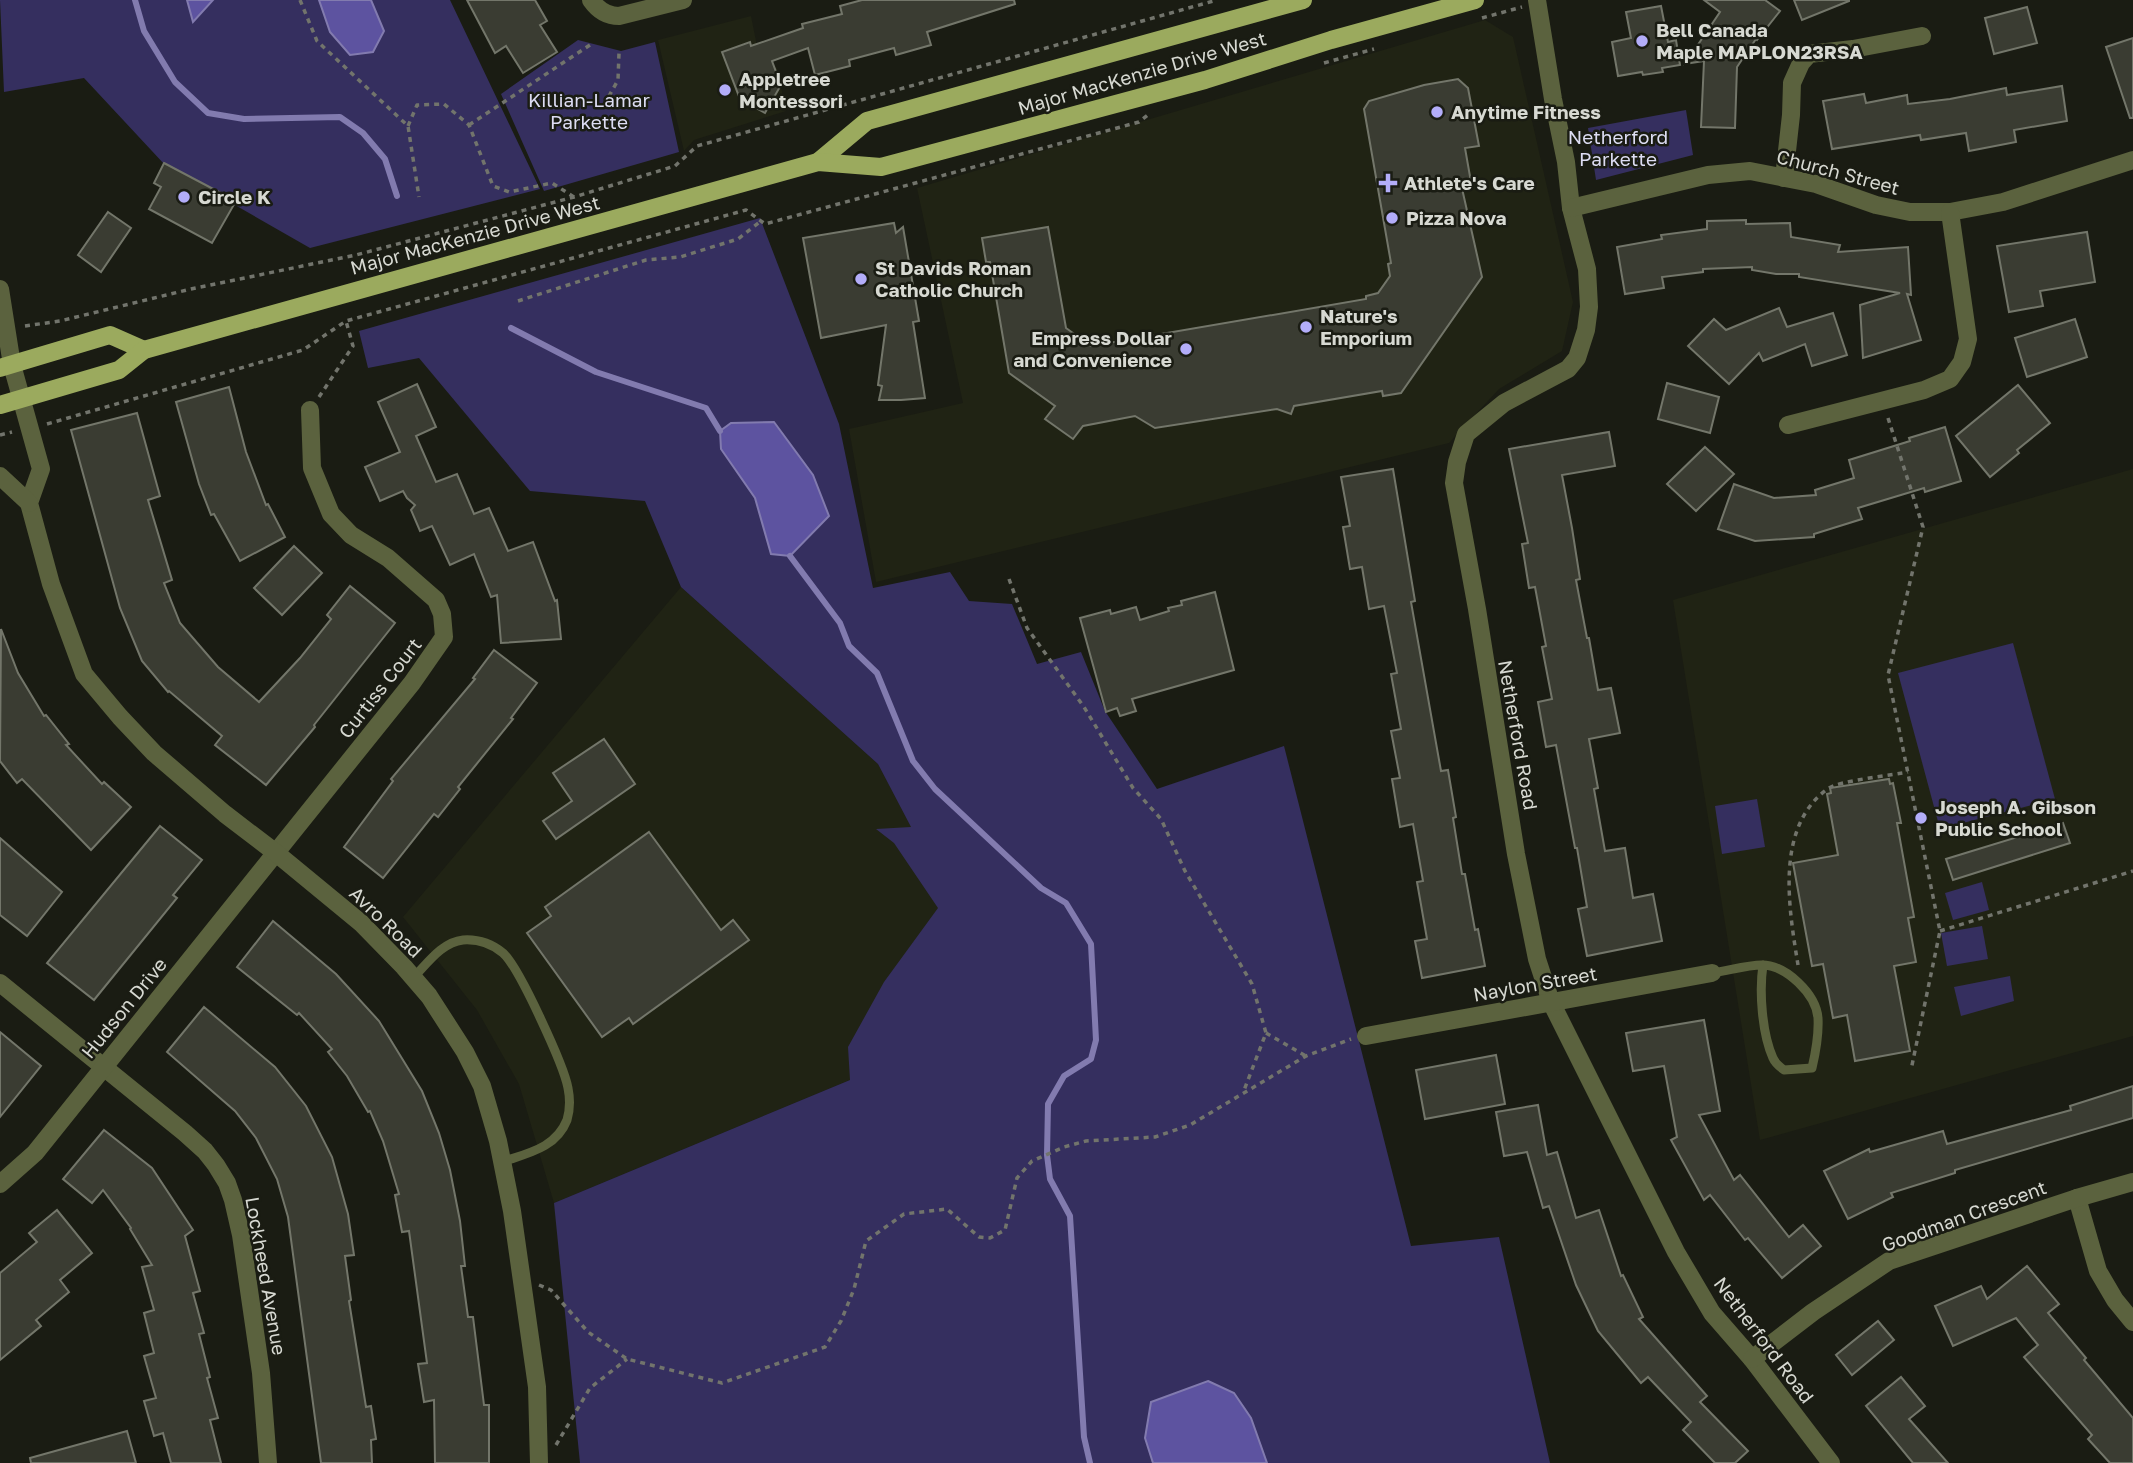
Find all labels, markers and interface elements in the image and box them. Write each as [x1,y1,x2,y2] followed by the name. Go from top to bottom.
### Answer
[1656,18,1863,63] place label: Bell Canada Maple MAPLON23RSA
[1015,26,1269,119] street label: Major MacKenzie Drive West
[1634,33,1650,49] marker: Bell Canada Maple MAPLON23RSA
[739,67,843,112] place label: Appletree Montessori
[717,82,733,98] marker: Appletree Montessori
[528,88,650,133] park label: Killian-Lamar Parkette
[1451,100,1601,123] place label: Anytime Fitness
[1429,104,1445,120] marker: Anytime Fitness
[1568,125,1668,170] park label: Netherford Parkette
[1774,144,1902,199] street label: Church Street
[1404,171,1535,194] place label: Athlete's Care
[1378,173,1398,193] marker: Athlete's Care
[198,185,271,208] place label: Circle K
[176,189,192,205] marker: Circle K
[348,190,602,279] street label: Major MacKenzie Drive West
[1406,206,1507,229] place label: Pizza Nova
[1384,210,1400,226] marker: Pizza Nova
[875,256,1031,301] place label: St Davids Roman Catholic Church
[853,271,869,287] marker: St Davids Roman Catholic Church
[1320,304,1412,349] place label: Nature's Emporium
[1298,319,1314,335] marker: Nature's Emporium
[1013,326,1173,371] place label: Empress Dollar and Convenience
[1178,341,1194,357] marker: Empress Dollar and Convenience
[333,633,426,742] street label: Curtiss Court
[1494,658,1543,812] street label: Netherford Road
[1935,795,2096,840] place label: Joseph A. Gibson Public School
[1913,810,1929,826] marker: Joseph A. Gibson Public School
[345,881,427,962] street label: Avro Road
[76,953,171,1063] street label: Hudson Drive
[1471,961,1599,1006] street label: Naylon Street
[1878,1175,2049,1256] street label: Goodman Crescent
[241,1195,292,1357] street label: Lockheed Avenue
[1710,1272,1819,1407] street label: Netherford Road

